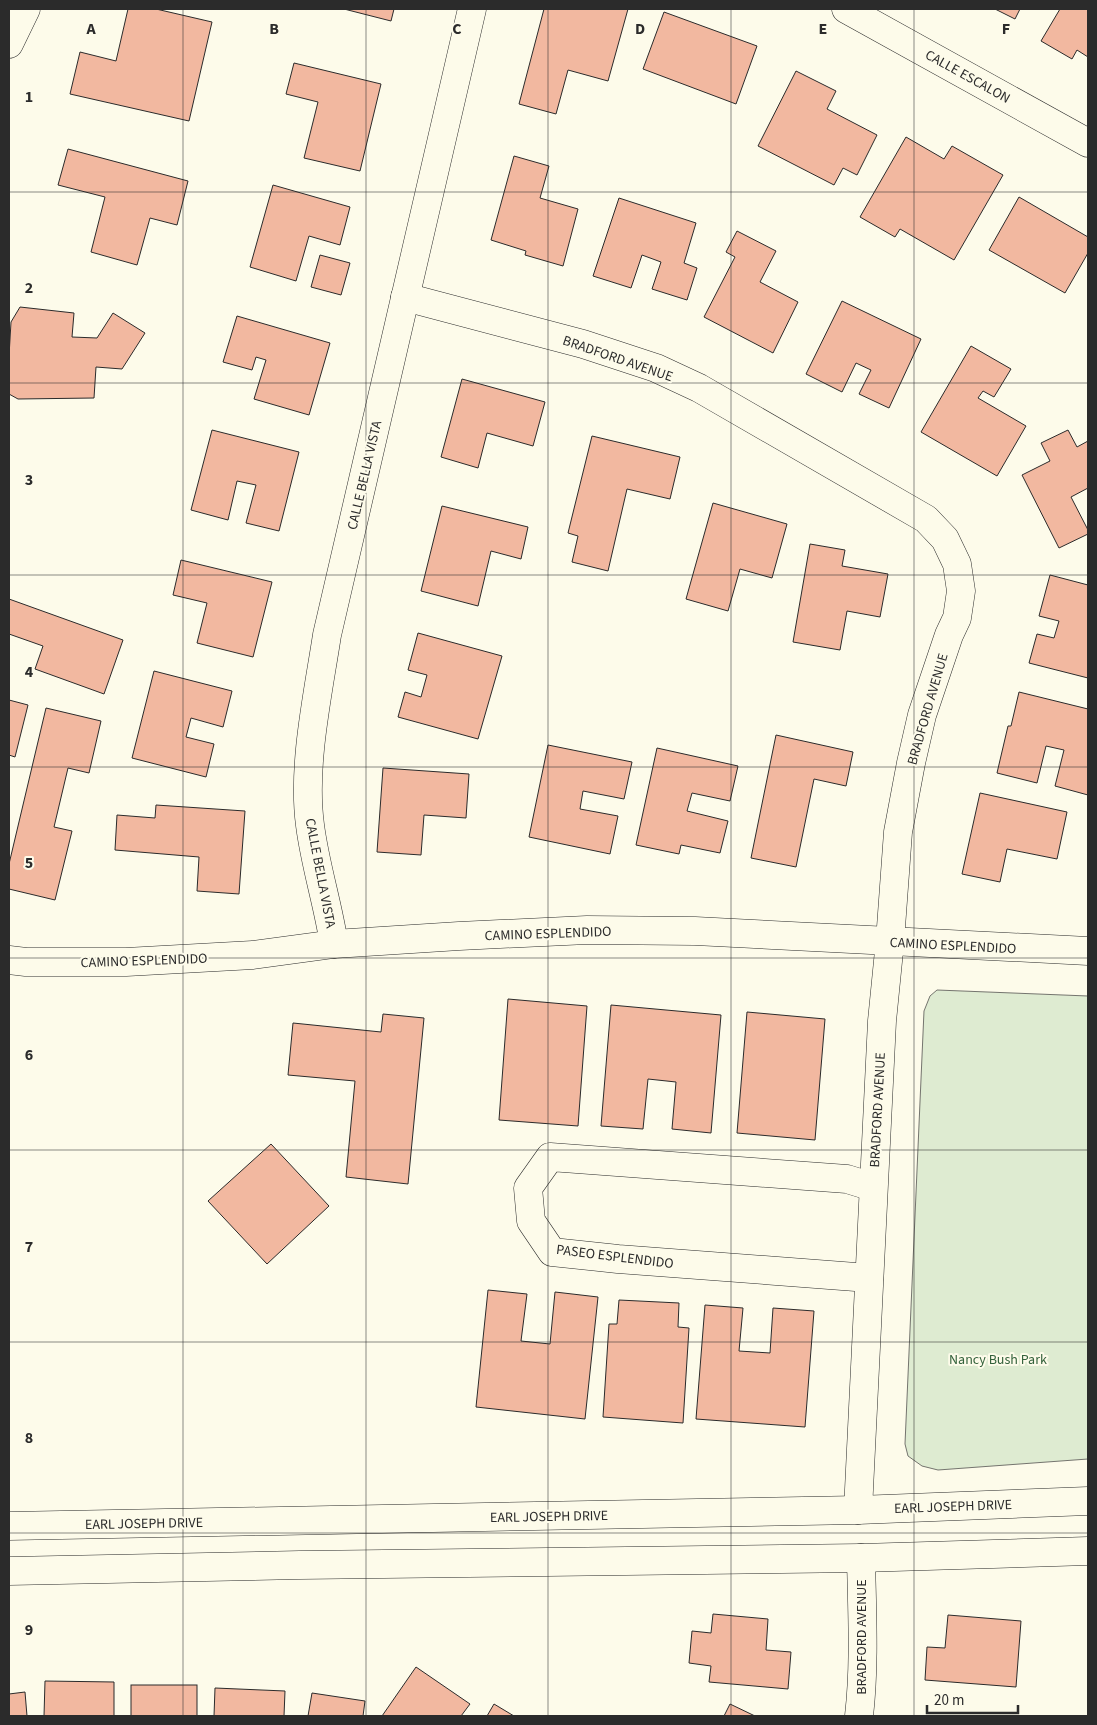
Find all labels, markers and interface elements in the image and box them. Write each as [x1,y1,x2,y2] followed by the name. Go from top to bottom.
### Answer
[85,18,96,40] text: A
[269,18,279,40] text: B
[452,18,462,40] text: C
[635,18,645,40] text: D
[819,18,827,40] text: E
[1002,18,1010,40] text: F
[921,45,1014,109] street label: CALLE ESCALON
[25,86,33,108] text: 1
[25,277,33,299] text: 2
[560,331,675,387] street label: BRADFORD AVENUE
[343,418,387,532] street label: CALLE BELLA VISTA
[25,469,33,491] text: 3
[902,651,953,767] street label: BRADFORD AVENUE
[25,661,34,683] text: 4
[300,816,341,930] street label: CALLE BELLA VISTA
[25,852,33,874] text: 5
[484,922,612,946] street label: CAMINO ESPLENDIDO
[889,933,1017,959] street label: CAMINO ESPLENDIDO
[80,949,208,973] street label: CAMINO ESPLENDIDO
[25,1044,33,1066] text: 6
[865,1052,891,1168] street label: BRADFORD AVENUE
[25,1236,33,1258] text: 7
[555,1240,675,1274] street label: PASEO ESPLENDIDO
[949,1350,1047,1370] park label: Nancy Bush Park
[25,1427,33,1449] text: 8
[894,1495,1012,1519] street label: EARL JOSEPH DRIVE
[490,1506,608,1528] street label: EARL JOSEPH DRIVE
[85,1513,203,1535] street label: EARL JOSEPH DRIVE
[852,1579,872,1695] street label: BRADFORD AVENUE
[25,1619,33,1641] text: 9
[927,1682,1018,1714] scale bar
[934,1690,964,1711] text: 20 m

